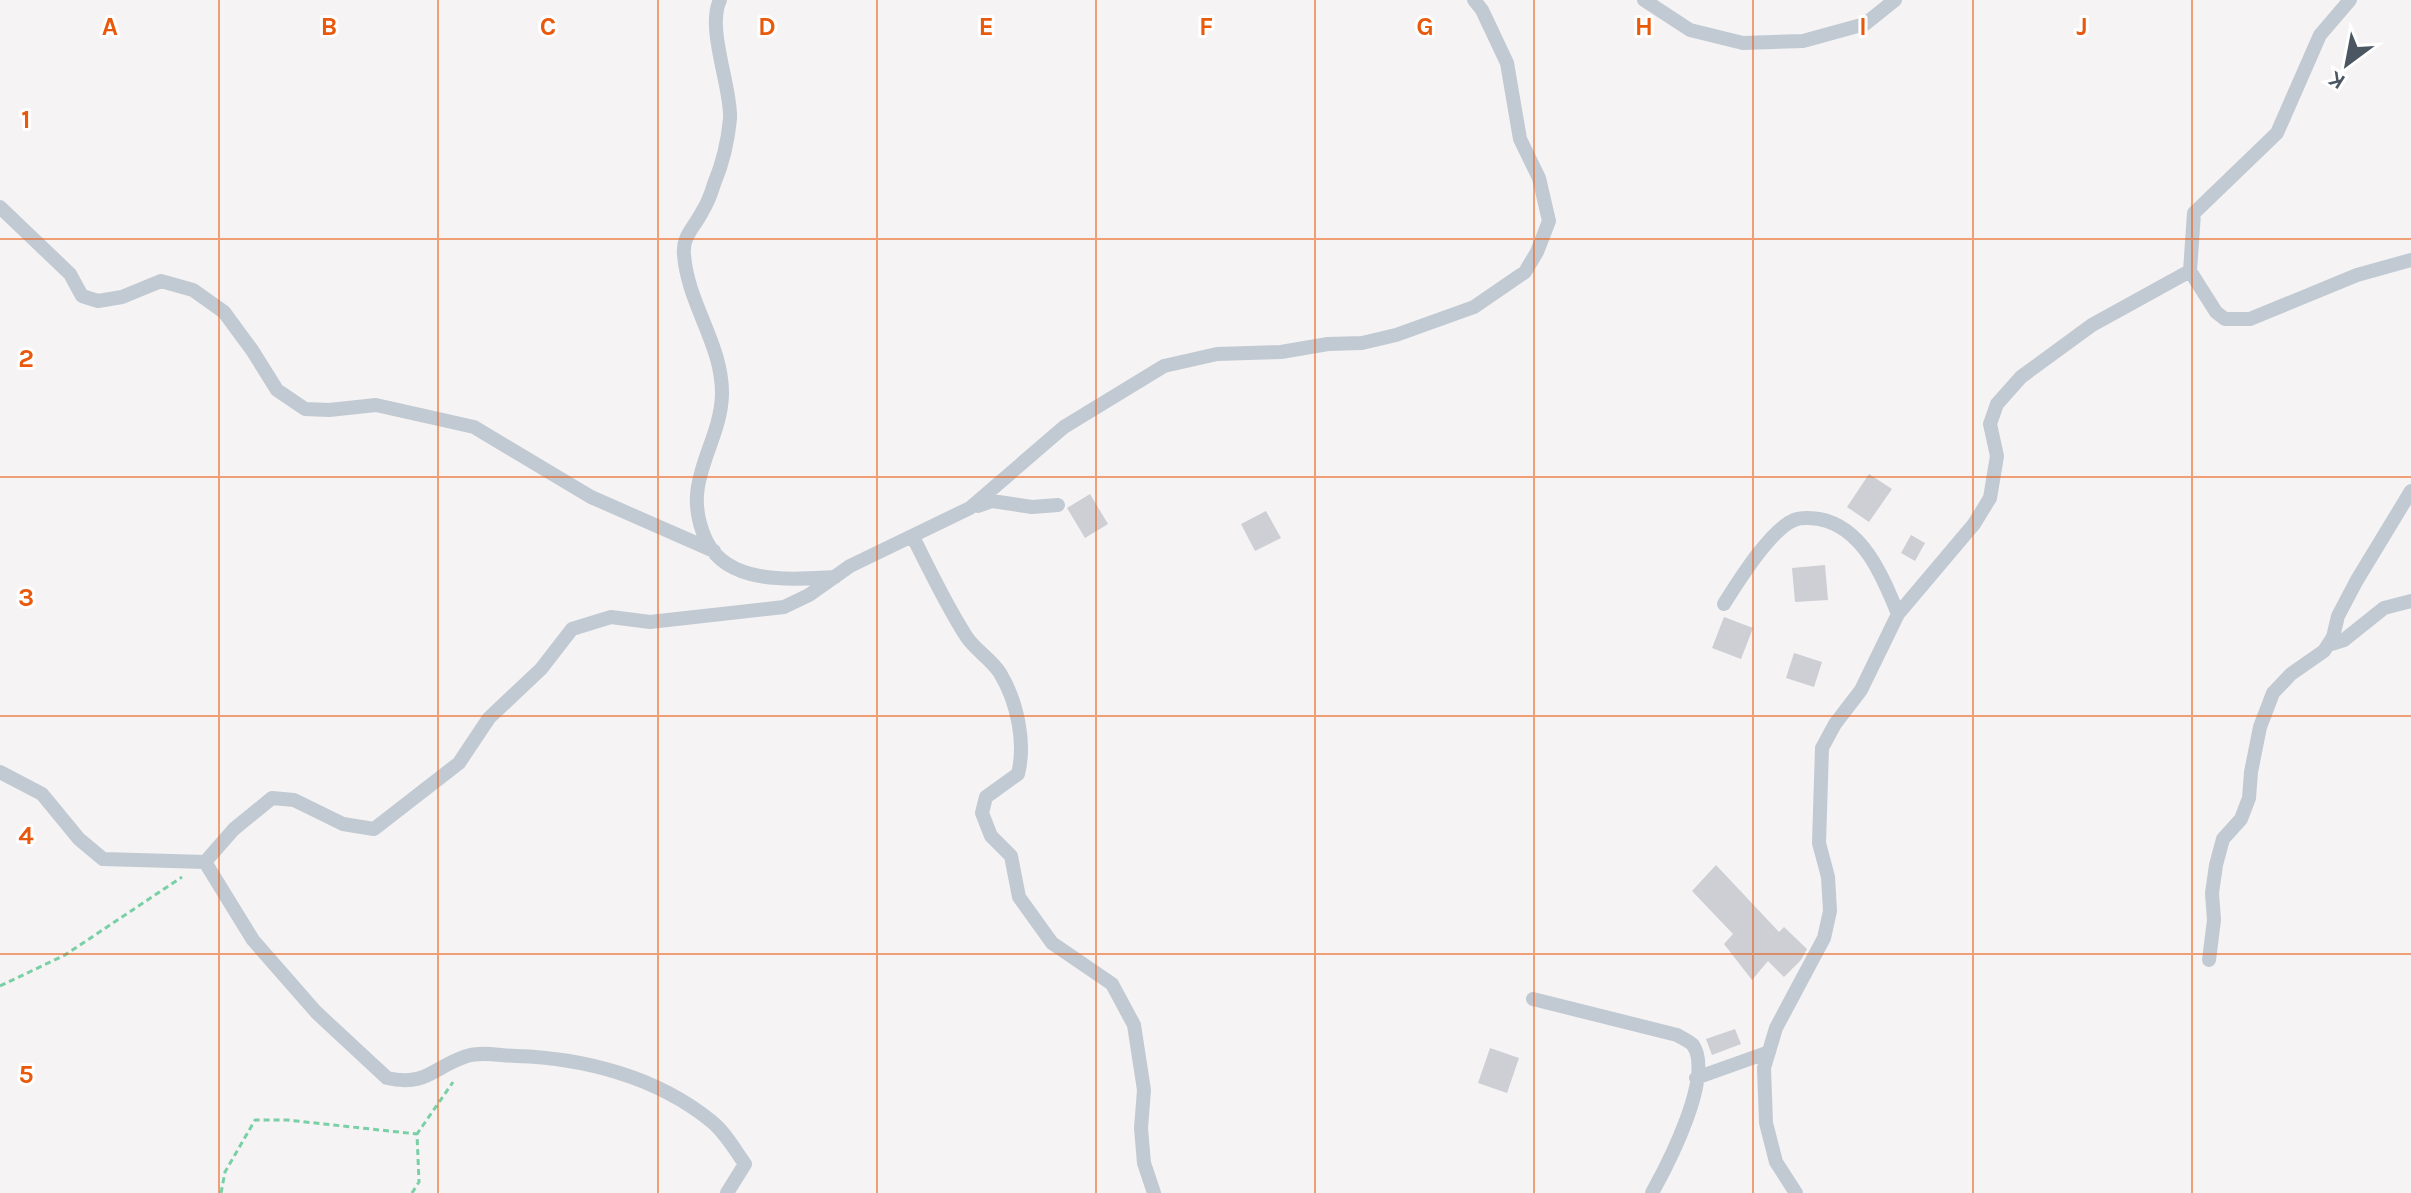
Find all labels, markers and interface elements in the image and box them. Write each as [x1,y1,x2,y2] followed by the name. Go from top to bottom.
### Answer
[102,11,118,42] text: A
[321,11,337,42] text: B
[540,11,556,42] text: C
[758,11,776,42] text: D
[978,11,994,42] text: E
[1199,11,1213,42] text: F
[1416,11,1434,42] text: G
[1635,11,1653,42] text: H
[1859,11,1867,42] text: I
[2076,11,2088,42] text: J
[2307,24,2387,104] north arrow
[2323,65,2350,95] text: K
[21,104,31,135] text: 1
[18,343,34,374] text: 2
[18,582,34,613] text: 3
[18,820,34,851] text: 4
[18,1059,34,1090] text: 5

